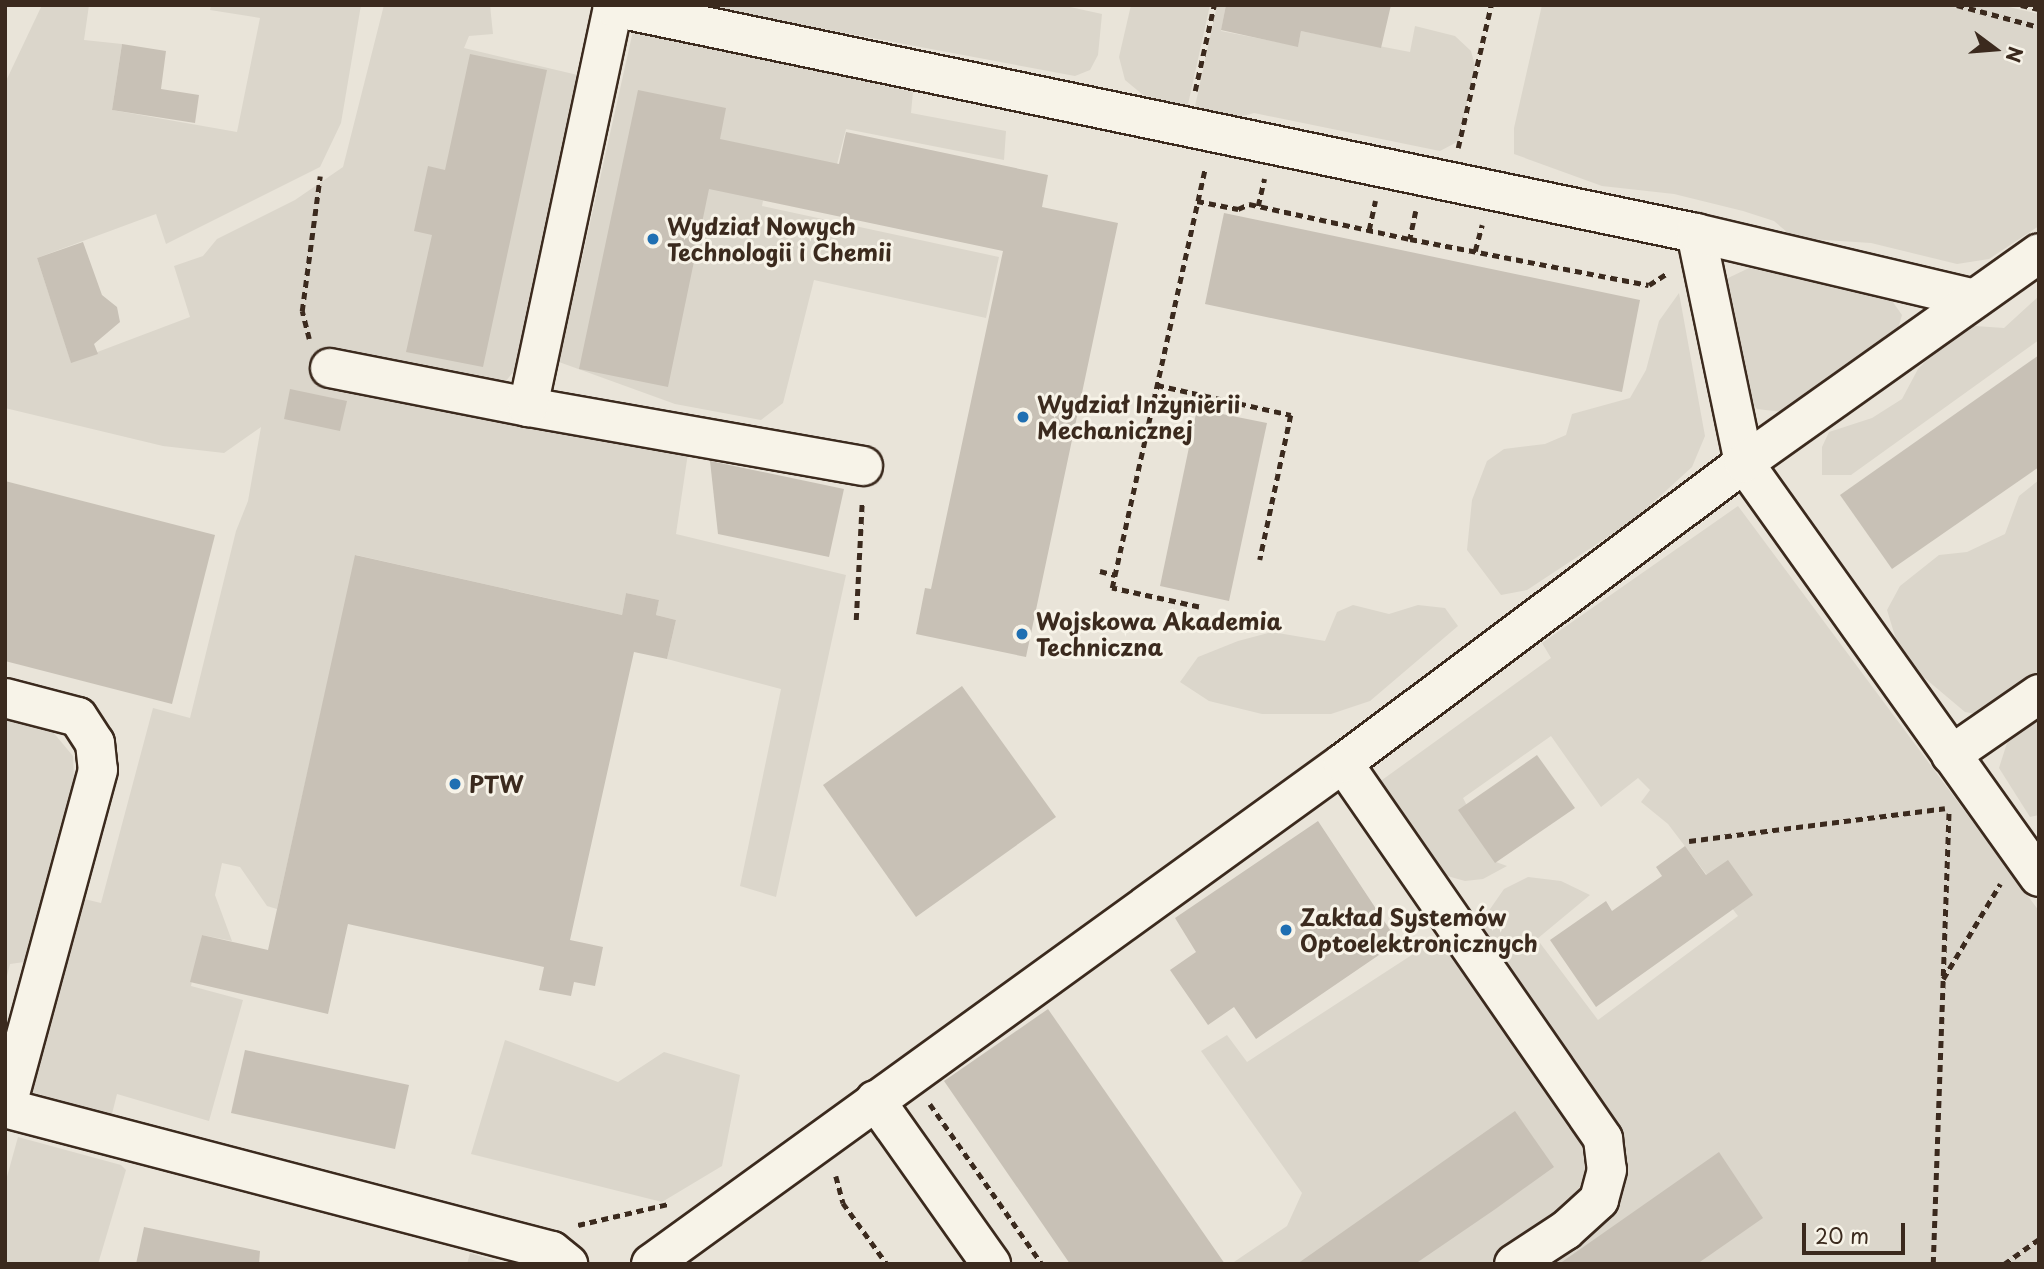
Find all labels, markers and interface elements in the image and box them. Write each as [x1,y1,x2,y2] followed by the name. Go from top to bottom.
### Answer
[1960,14,2030,84] north arrow
[2000,44,2031,66] text: N
[667,212,894,266] place label: Wydział Nowych Technologii i Chemii
[645,231,661,247] marker: Wydział Nowych Technologii i Chemii
[1037,390,1243,444] place label: Wydział Inżynierii Mechanicznej
[1015,409,1031,425] marker: Wydział Inżynierii Mechanicznej
[1036,607,1282,661] place label: Wojskowa Akademia Techniczna
[1014,626,1030,642] marker: Wojskowa Akademia Techniczna
[469,770,523,798] place label: PTW
[447,776,463,792] marker: PTW
[1300,903,1538,957] place label: Zakład Systemów Optoelektronicznych
[1278,922,1294,938] marker: Zakład Systemów Optoelektronicznych
[1806,1210,1909,1254] scale bar
[1815,1219,1869,1251] text: 20 m

